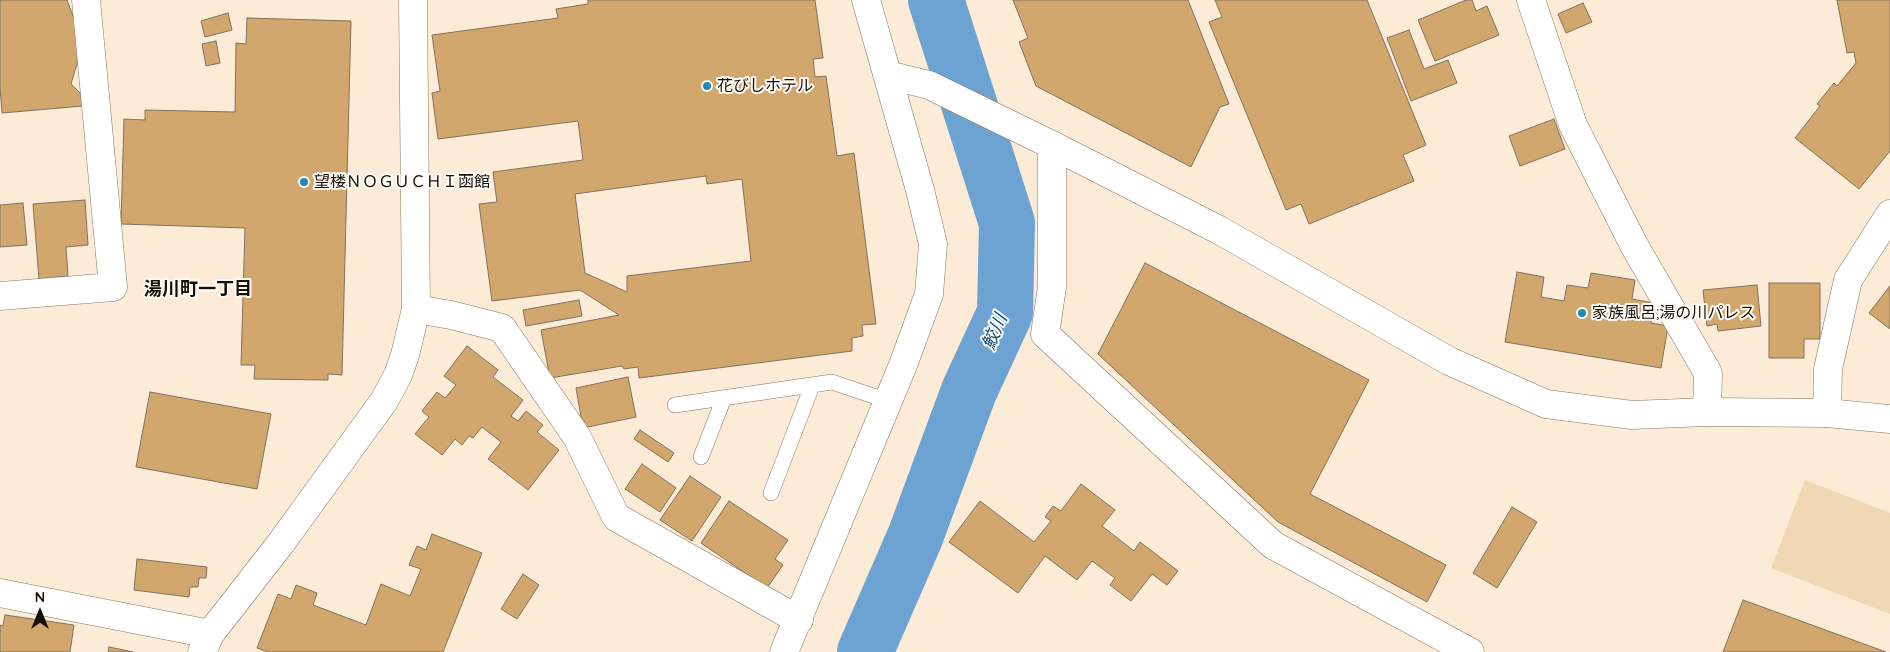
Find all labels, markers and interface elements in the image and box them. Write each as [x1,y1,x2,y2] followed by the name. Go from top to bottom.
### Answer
[717,76,813,96] place label: 花びしホテル
[701,80,713,92] marker: 花びしホテル
[314,172,490,192] place label: 望楼ＮＯＧＵＣＨＩ函館
[298,176,310,188] marker: 望楼ＮＯＧＵＣＨＩ函館
[144,279,252,301] district label: 湯川町一丁目
[1592,303,1755,323] place label: 家族風呂;湯の川パレス
[1576,307,1588,319] marker: 家族風呂;湯の川パレス
[978,311,1012,353] water label: 鮫川
[15,587,65,637] north arrow
[35,588,45,606] text: N

